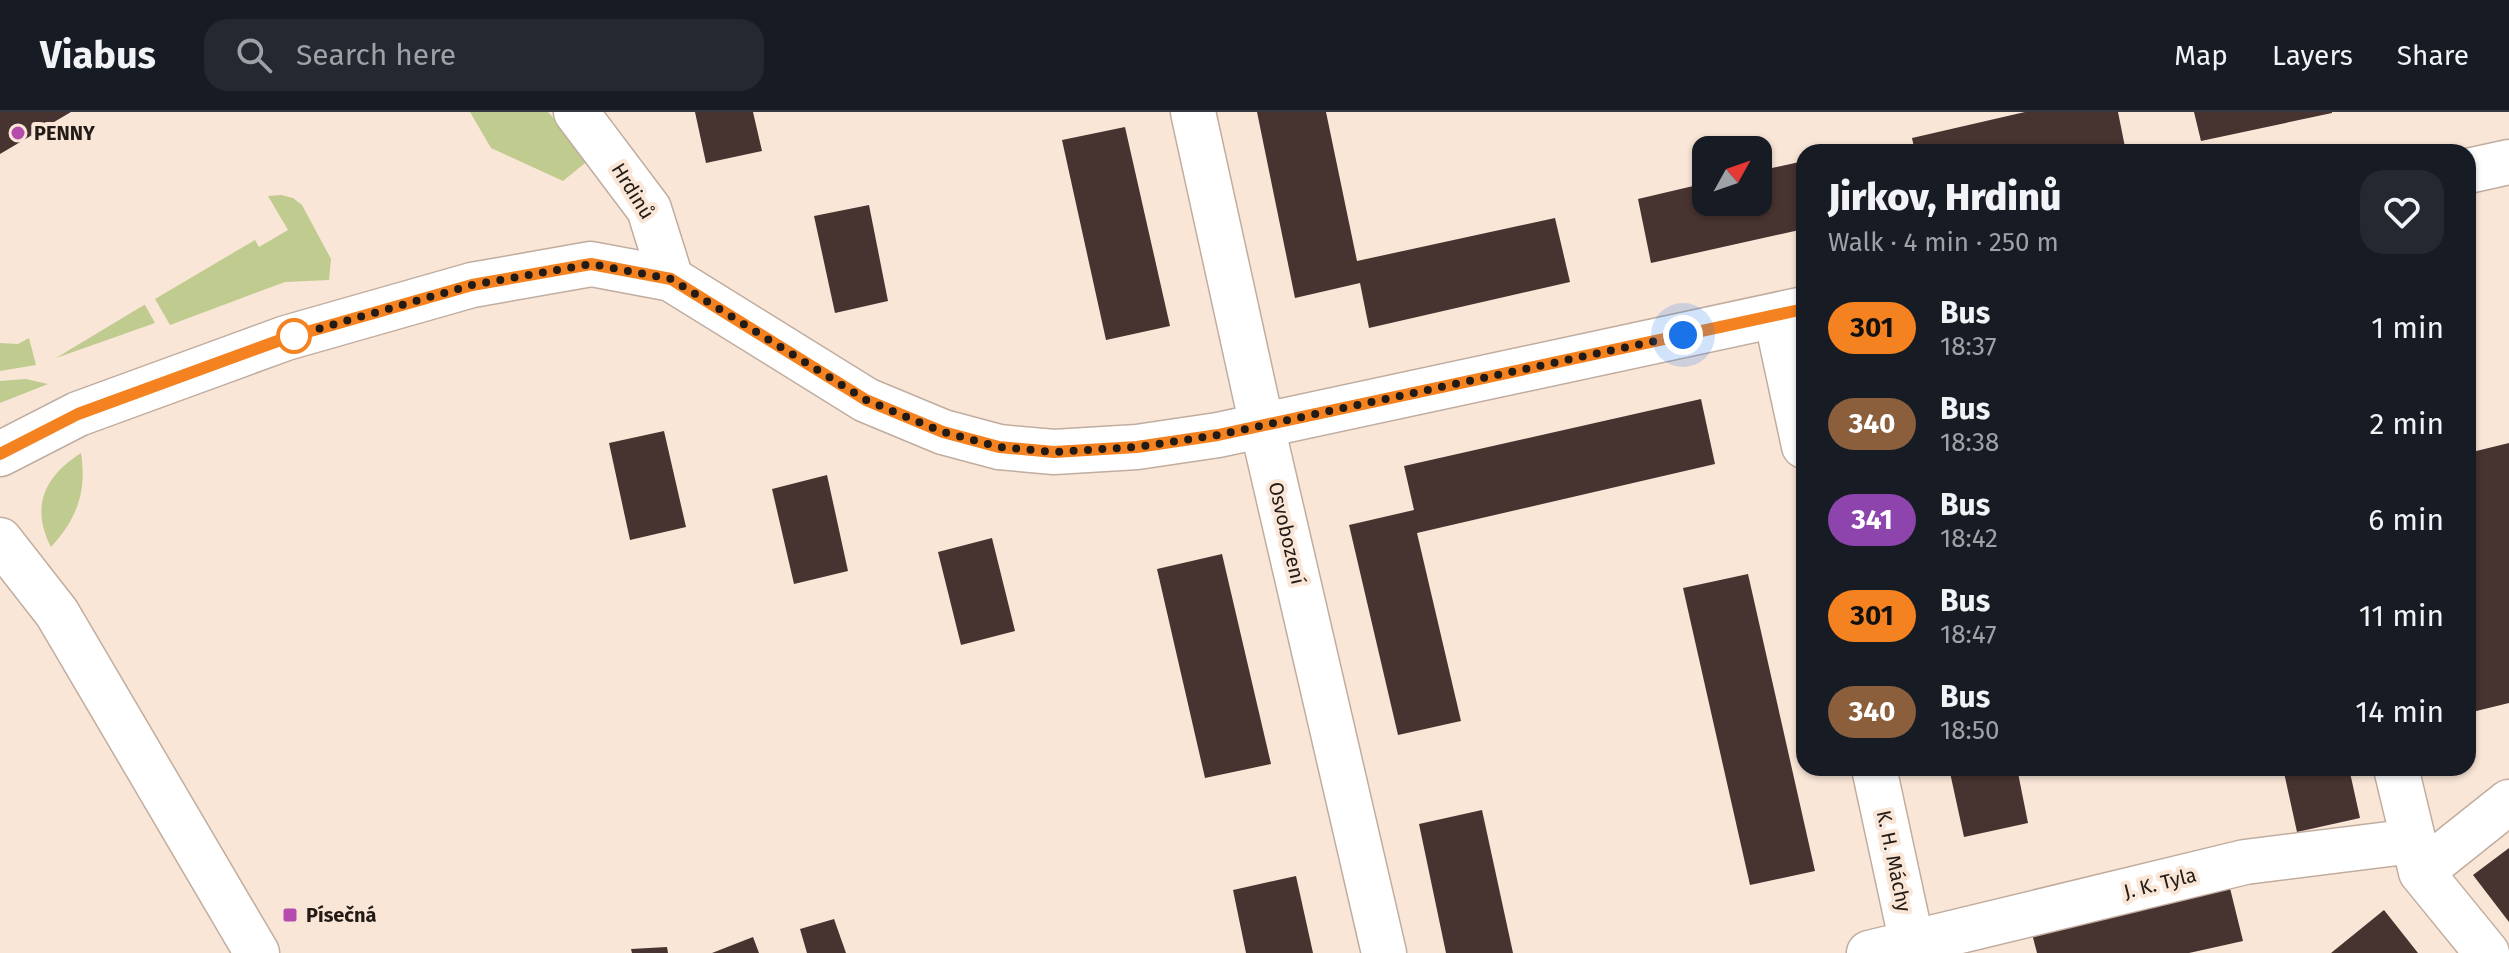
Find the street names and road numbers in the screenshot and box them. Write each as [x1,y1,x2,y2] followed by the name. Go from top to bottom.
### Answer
[606,158,660,224] street label: Hrdinů
[1264,479,1311,587] street label: Osvobození
[1872,808,1916,914] street label: K. H. Máchy
[2121,862,2199,904] street label: J. K. Tyla

